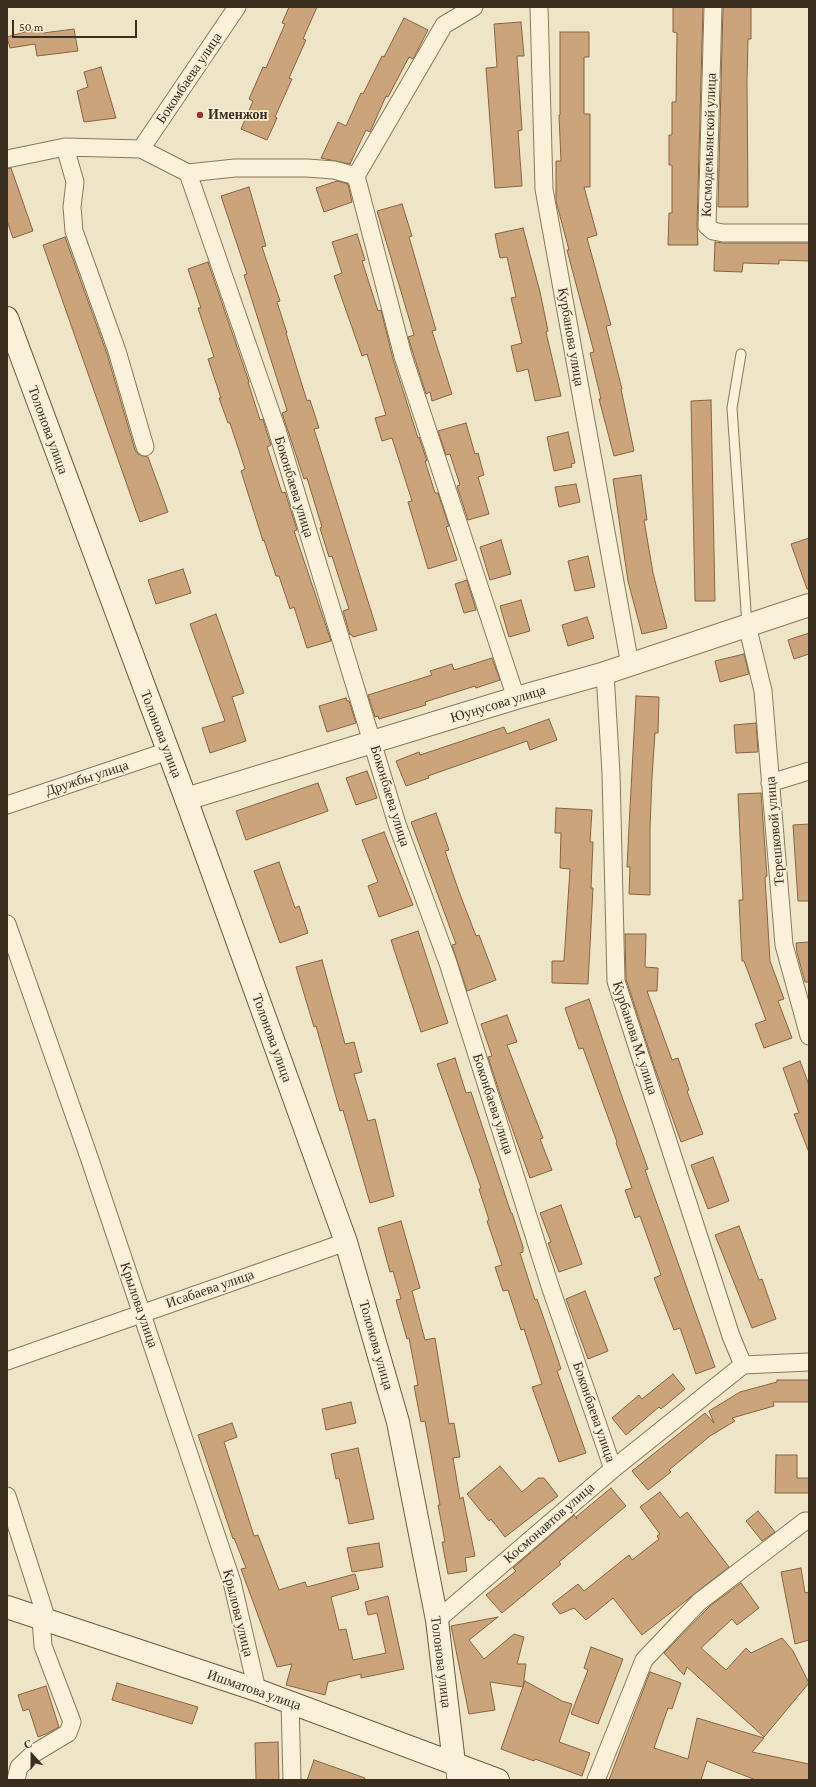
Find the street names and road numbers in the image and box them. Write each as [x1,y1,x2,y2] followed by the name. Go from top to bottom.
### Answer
[152,29,226,127] street label: Бокомбаева улица
[698,73,720,217] street label: Космодемьянской улица
[554,286,588,388] street label: Курбанова улица
[24,384,72,476] street label: Толонова улица
[271,434,317,540] street label: Боконбаева улица
[448,682,548,726] street label: Юунусова улица
[137,688,185,780] street label: Толонова улица
[367,743,413,849] street label: Боконбаева улица
[43,757,131,799] street label: Дружбы улица
[762,776,788,886] street label: Терешковой улица
[609,979,661,1097] street label: Курбанова М. улица
[248,992,296,1084] street label: Толонова улица
[469,1051,517,1157] street label: Боконбаева улица
[116,1260,162,1350] street label: Крылова улица
[164,1266,256,1312] street label: Исабаева улица
[355,1298,397,1392] street label: Толонова улица
[569,1360,619,1464] street label: Боконбаева улица
[500,1479,598,1567] street label: Космонавтов улица
[219,1568,257,1658] street label: Крылова улица
[427,1615,455,1709] street label: Толонова улица
[205,1666,303,1714] street label: Ишматова улица

